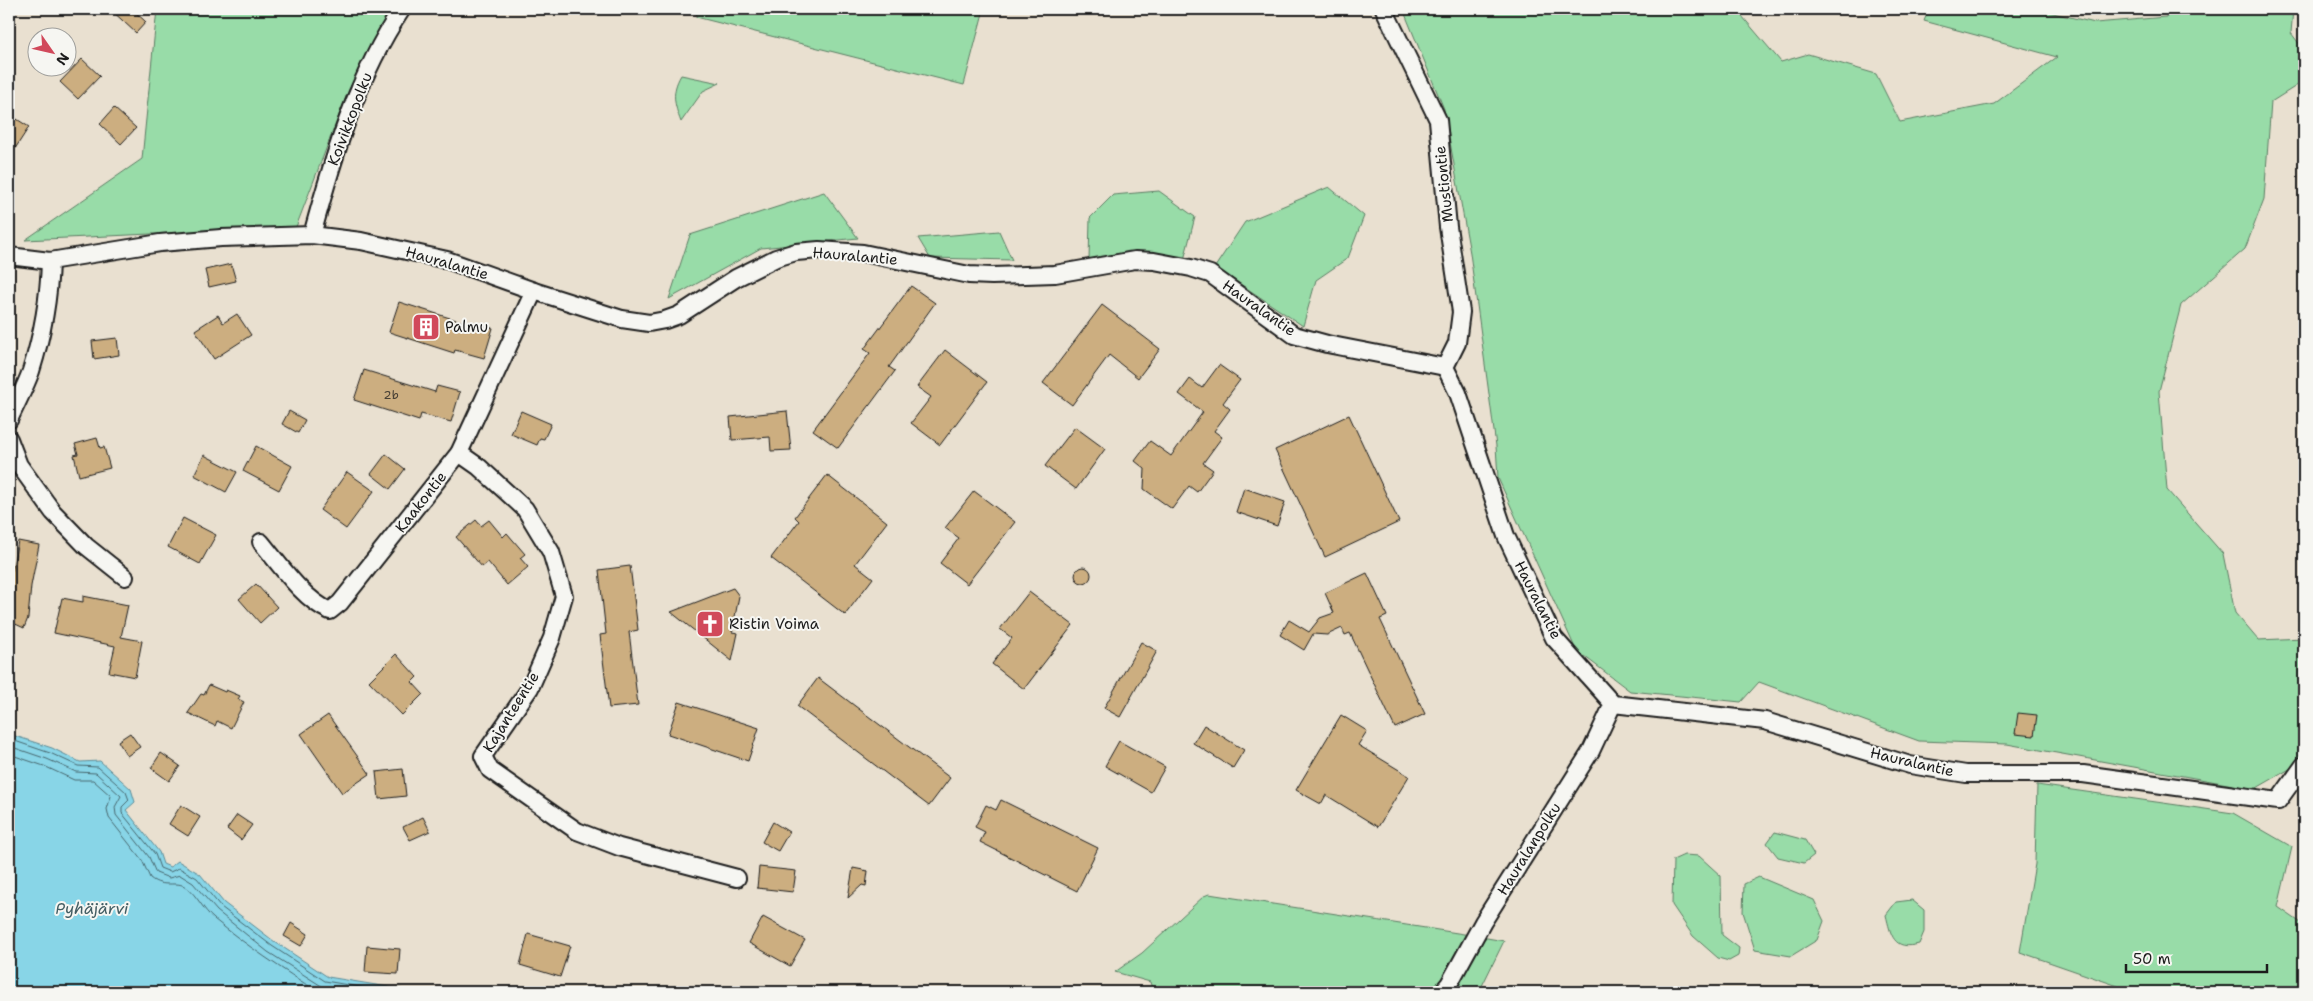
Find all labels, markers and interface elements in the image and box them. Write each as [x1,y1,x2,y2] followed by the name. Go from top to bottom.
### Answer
[28,28,78,78] north arrow
[52,50,73,69] text: N
[323,70,377,168] street label: Koivikkopolku
[1430,145,1458,223] street label: Mustiontie
[403,242,491,284] street label: Hauralantie
[812,242,898,270] street label: Hauralantie
[1218,275,1300,341] street label: Hauralantie
[411,312,441,342] building icon: Palmu
[445,317,488,337] place label: Palmu
[383,387,399,403] house number: 2b
[391,467,451,537] street label: Kaakontie
[1510,557,1566,643] street label: Hauralantie
[695,609,725,639] church icon: Ristin Voima
[729,614,820,634] place label: Ristin Voima
[478,668,544,756] street label: Kajanteentie
[1868,743,1956,781] street label: Hauralantie
[1493,799,1565,899] street label: Hauralanpolku
[56,898,129,919] water label: Pyhäjärvi
[2126,941,2267,973] scale bar
[2133,949,2171,969] text: 50 m

